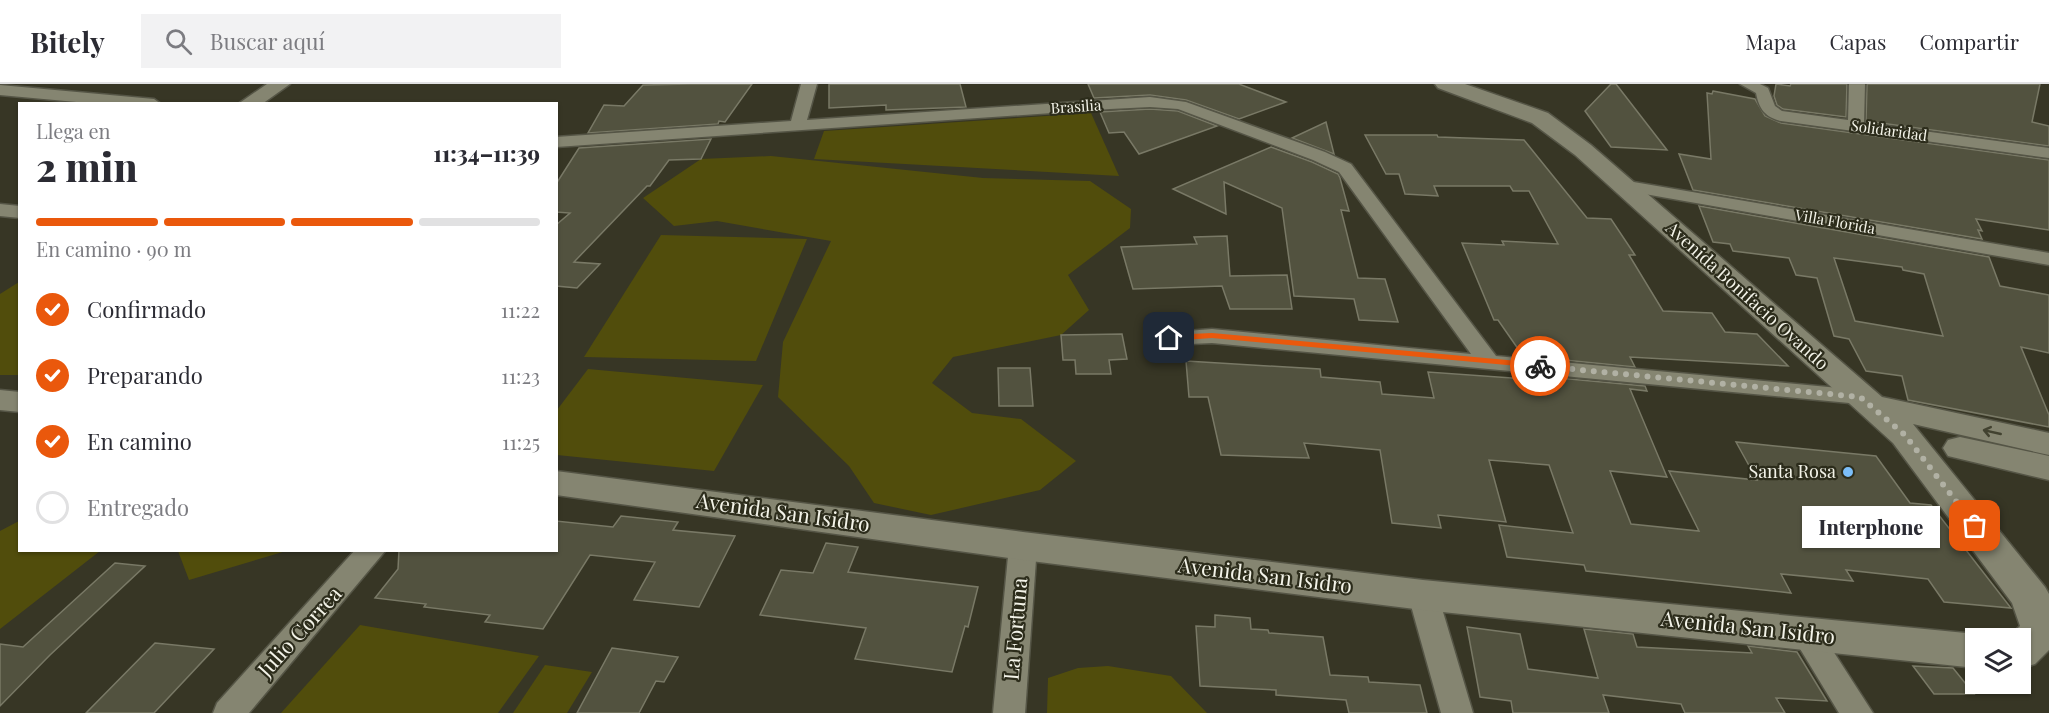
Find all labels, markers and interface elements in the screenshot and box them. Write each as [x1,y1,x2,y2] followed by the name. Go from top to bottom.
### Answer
[141,14,561,68] search box
[30,23,105,60] text: Bitely
[162,25,195,58] icon: search
[210,26,325,56] text: Buscar aquí
[1745,27,1797,55] text: Mapa
[1830,27,1886,55] text: Capas
[1919,27,2019,55] text: Compartir
[1050,94,1102,118] street label: Brasilia
[1850,115,1929,145] street label: Solidaridad
[36,117,111,144] text: Llega en
[433,138,540,168] text: 11:34–11:39
[36,140,138,192] text: 2 min
[1793,204,1877,238] street label: Villa Florida
[1660,215,1834,375] street label: Avenida Bonifacio Ovando
[36,235,191,262] text: En camino · 90 m
[36,293,69,326] icon: check
[87,294,206,324] text: Confirmado
[501,296,540,323] text: 11:22
[1143,312,1194,363] pin
[1152,321,1185,354] icon: home
[1510,336,1570,396] courier
[1524,350,1557,383] icon: bike
[36,359,69,392] icon: check
[87,360,203,390] text: Preparando
[501,362,540,389] text: 11:23
[36,425,69,458] icon: check
[1983,425,2002,437] one-way arrow
[87,426,192,456] text: En camino
[502,428,540,455] text: 11:25
[1748,459,1836,483] place label: Santa Rosa
[1841,465,1855,479] marker: Santa Rosa
[694,485,872,537] street label: Avenida San Isidro
[87,492,189,522] text: Entregado
[1949,500,2000,551] pin
[1801,505,1939,547] callout: Interphone
[1958,509,1991,542] icon: bag
[1819,513,1923,540] text: Interphone
[1176,549,1354,599] street label: Avenida San Isidro
[996,576,1032,681] street label: La Fortuna
[250,579,347,683] street label: Julio Correa
[1659,603,1837,649] street label: Avenida San Isidro
[1965,628,2031,694] map controls
[1965,628,2031,694] button: layers

